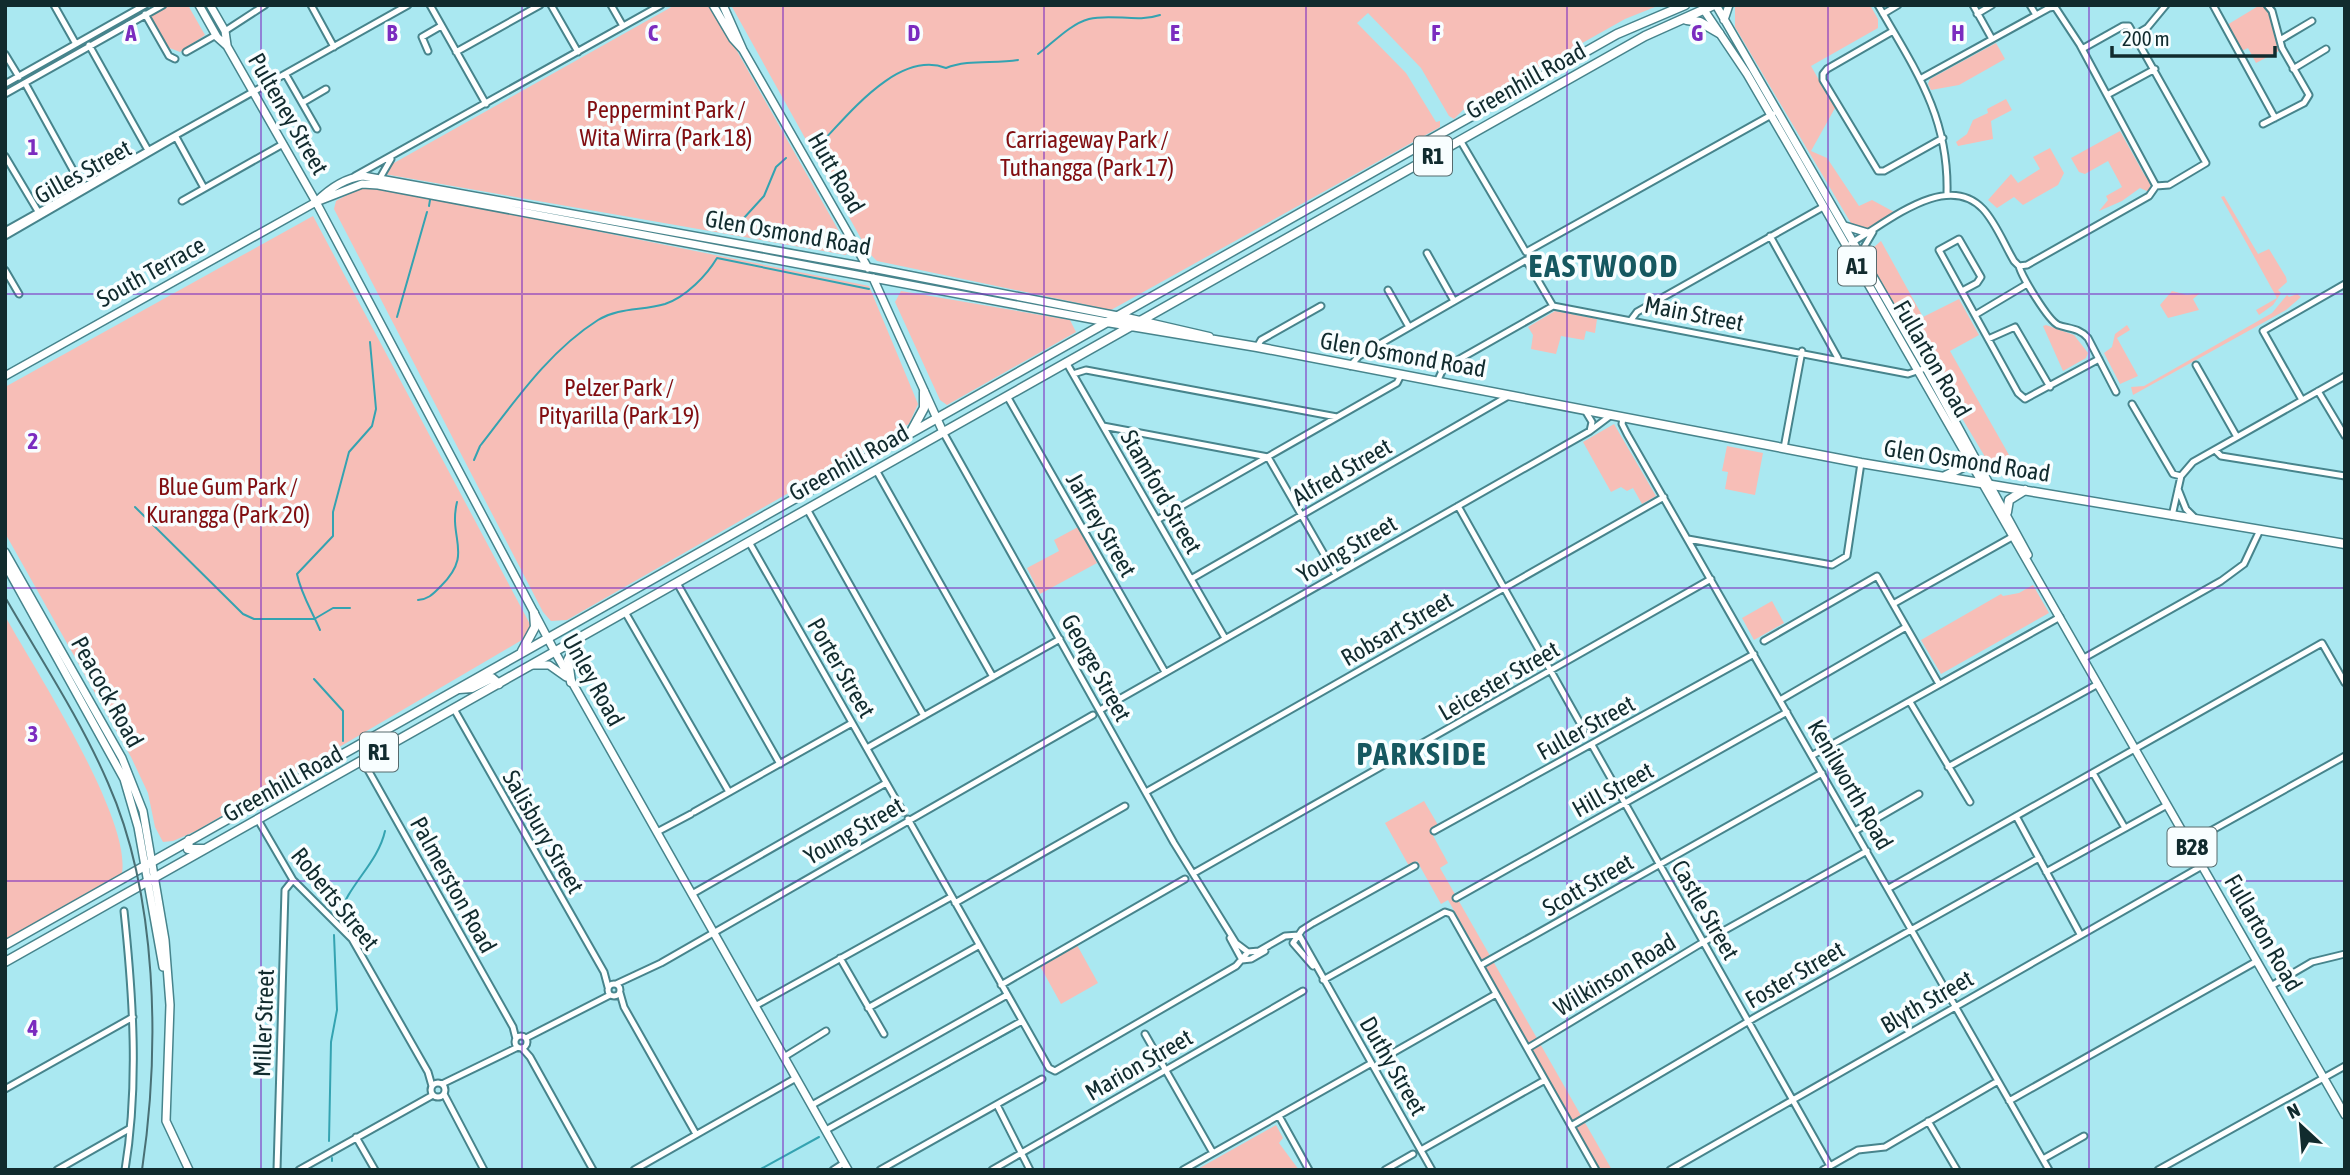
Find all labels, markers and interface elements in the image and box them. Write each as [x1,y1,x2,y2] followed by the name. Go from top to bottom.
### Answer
[2112,14,2275,58] scale bar
[124,20,137,46] text: A
[387,20,398,46] text: B
[648,20,659,46] text: C
[908,20,921,46] text: D
[1170,20,1180,46] text: E
[1431,20,1441,46] text: F
[1691,20,1703,46] text: G
[1951,20,1965,46] text: H
[2122,26,2170,50] text: 200 m
[1461,37,1590,124] street label: Greenhill Road
[243,48,334,179] street label: Pulteney Street
[580,96,752,151] park label: Peppermint Park / Wita Wirra (Park 18)
[1000,126,1174,181] park label: Carriageway Park / Tuthangga (Park 17)
[803,128,870,218] street label: Hutt Road
[28,134,39,160] text: 1
[30,134,136,209] street label: Gilles Street
[1414,136,1452,176] road number: R1
[703,205,873,260] street label: Glen Osmond Road
[92,231,210,312] street label: South Terrace
[1838,246,1876,286] road number: A1
[1529,247,1679,284] district label: EASTWOOD
[1642,291,1746,336] street label: Main Street
[1888,296,1977,422] street label: Fullarton Road
[1318,327,1488,382] street label: Glen Osmond Road
[538,374,700,429] park label: Pelzer Park / Pityarilla (Park 19)
[784,419,913,506] street label: Greenhill Road
[1115,425,1208,558] street label: Stamford Street
[28,428,38,454] text: 2
[1287,432,1396,511] street label: Alfred Street
[1882,434,2052,487] street label: Glen Osmond Road
[1061,468,1142,582] street label: Jaffrey Street
[146,473,310,528] park label: Blue Gum Park / Kurangga (Park 20)
[1292,509,1401,588] street label: Young Street
[1336,586,1457,671] street label: Robsart Street
[1056,610,1137,726] street label: George Street
[802,613,881,722] street label: Porter Street
[557,629,630,731] street label: Unley Road
[66,632,149,752] street label: Peacock Road
[1434,635,1564,726] street label: Leicester Street
[1532,690,1639,765] street label: Fuller Street
[1802,715,1898,854] street label: Kenilworth Road
[28,721,38,747] text: 3
[360,732,398,772] road number: R1
[1357,735,1487,772] district label: PARKSIDE
[218,740,347,827] street label: Greenhill Road
[1568,756,1658,823] street label: Hill Street
[497,765,590,898] street label: Salisbury Street
[799,791,908,870] street label: Young Street
[405,812,502,957] street label: Palmerston Road
[2168,828,2216,866] road number: B28
[286,842,385,955] street label: Roberts Street
[1538,848,1638,921] street label: Scott Street
[1666,855,1745,964] street label: Castle Street
[2219,870,2308,996] street label: Fullarton Road
[1549,928,1680,1021] street label: Wilkinson Road
[1741,935,1849,1014] street label: Foster Street
[1876,964,1978,1039] street label: Blyth Street
[248,968,279,1077] street label: Miller Street
[1354,1012,1433,1120] street label: Duthy Street
[27,1015,39,1041] text: 4
[1081,1023,1197,1106] street label: Marion Street
[2266,1091,2336,1161] north arrow
[2284,1098,2303,1123] text: N

